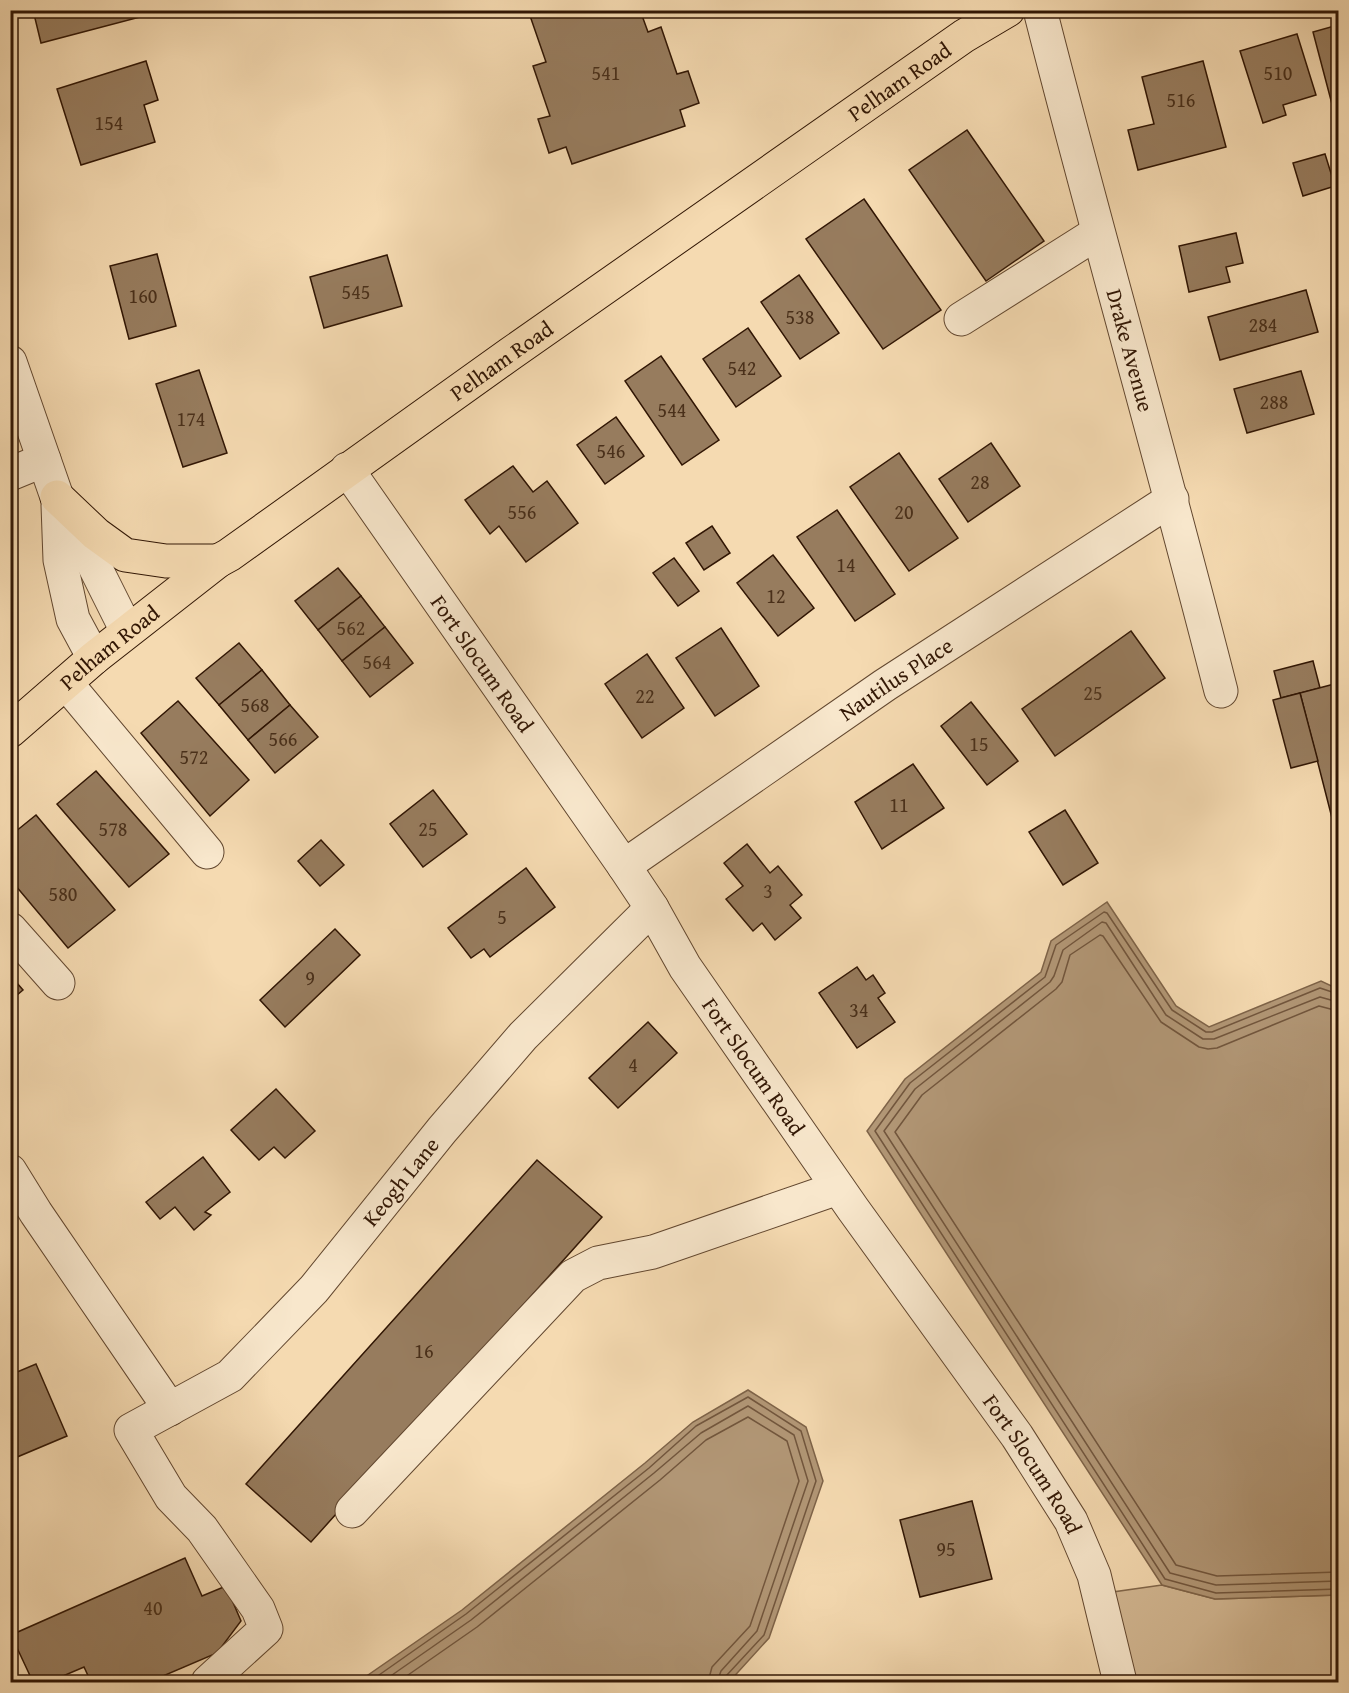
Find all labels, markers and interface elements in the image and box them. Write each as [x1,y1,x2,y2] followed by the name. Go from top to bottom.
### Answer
[841,34,958,129] street label: Pelham Road
[592,58,620,87] house number: 541
[1264,58,1292,87] house number: 510
[1167,85,1195,114] house number: 516
[95,108,123,137] house number: 154
[342,277,370,306] house number: 545
[129,281,157,310] house number: 160
[1098,285,1162,415] street label: Drake Avenue
[786,302,814,331] house number: 538
[1249,310,1277,339] house number: 284
[443,312,560,408] street label: Pelham Road
[728,353,756,382] house number: 542
[1260,387,1288,416] house number: 288
[658,395,686,424] house number: 544
[177,404,205,433] house number: 174
[597,436,625,465] house number: 546
[970,467,990,496] house number: 28
[508,497,536,526] house number: 556
[894,497,914,526] house number: 20
[836,550,856,579] house number: 14
[766,581,786,610] house number: 12
[423,588,542,739] street label: Fort Slocum Road
[52,597,166,697] street label: Pelham Road
[337,613,365,642] house number: 562
[832,629,959,728] street label: Nautilus Place
[363,647,391,676] house number: 564
[1083,678,1103,707] house number: 25
[635,681,655,710] house number: 22
[241,690,269,719] house number: 568
[269,724,297,753] house number: 566
[969,729,989,758] house number: 15
[180,742,208,771] house number: 572
[889,790,909,819] house number: 11
[99,814,127,843] house number: 578
[418,814,438,843] house number: 25
[763,876,773,905] house number: 3
[49,879,77,908] house number: 580
[497,902,507,931] house number: 5
[305,963,315,992] house number: 9
[695,991,813,1142] street label: Fort Slocum Road
[849,995,869,1024] house number: 34
[628,1050,638,1079] house number: 4
[355,1130,446,1233] street label: Keogh Lane
[414,1336,434,1365] house number: 16
[976,1387,1091,1539] street label: Fort Slocum Road
[936,1534,956,1563] house number: 95
[143,1593,163,1622] house number: 40

